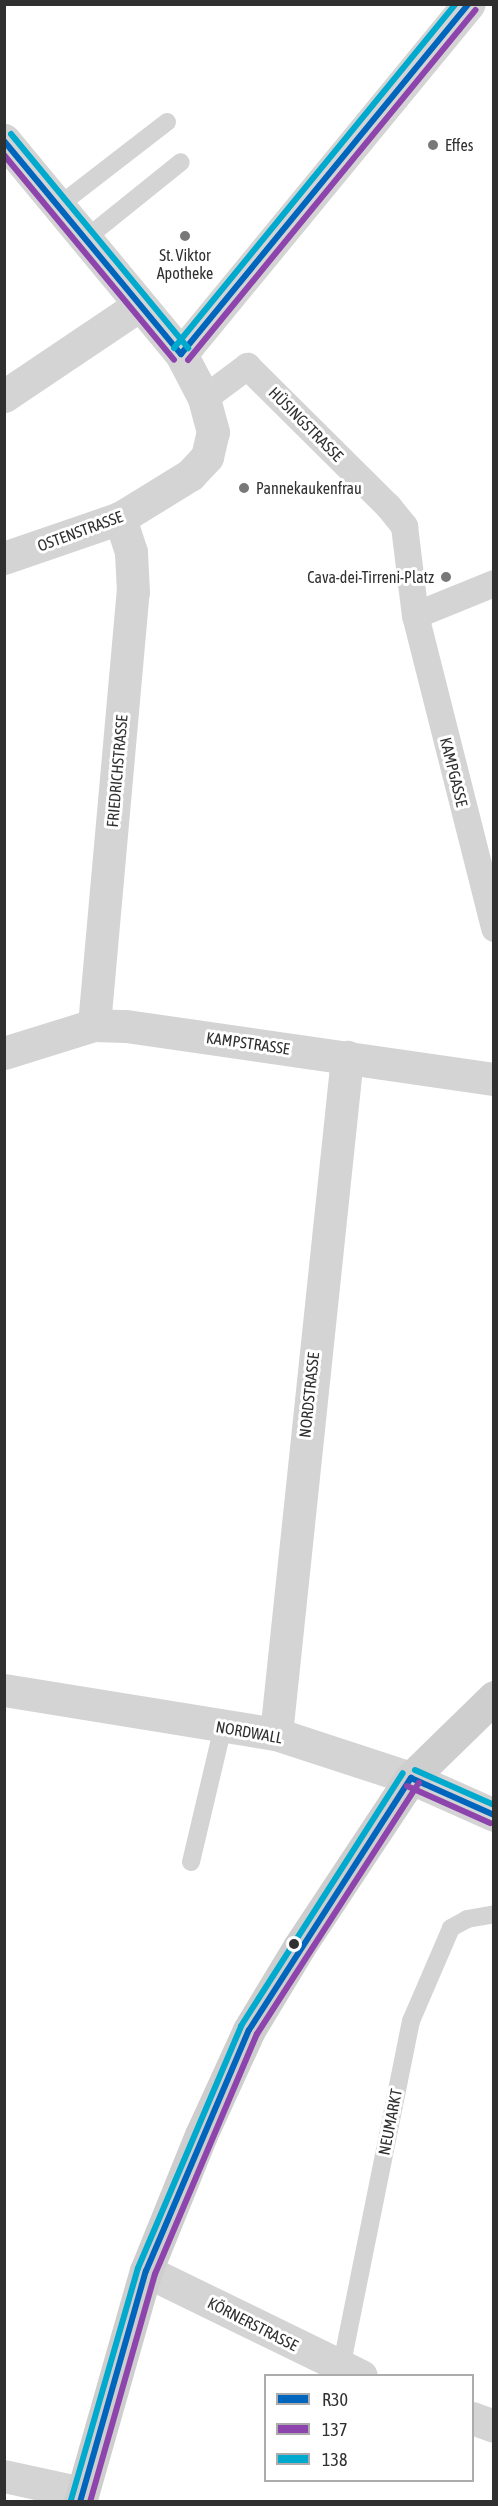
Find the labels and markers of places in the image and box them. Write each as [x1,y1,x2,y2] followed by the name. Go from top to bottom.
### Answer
[445,135,473,155] place label: Effes
[426,138,440,152] marker: Effes
[178,229,192,243] marker: St. Viktor Apotheke
[157,245,213,283] place label: St. Viktor Apotheke
[256,478,362,498] place label: Pannekaukenfrau
[237,481,251,495] marker: Pannekaukenfrau
[307,567,434,587] place label: Cava-dei-Tirreni-Platz
[439,570,453,584] marker: Cava-dei-Tirreni-Platz
[288,1938,300,1950] unlabelled marker

